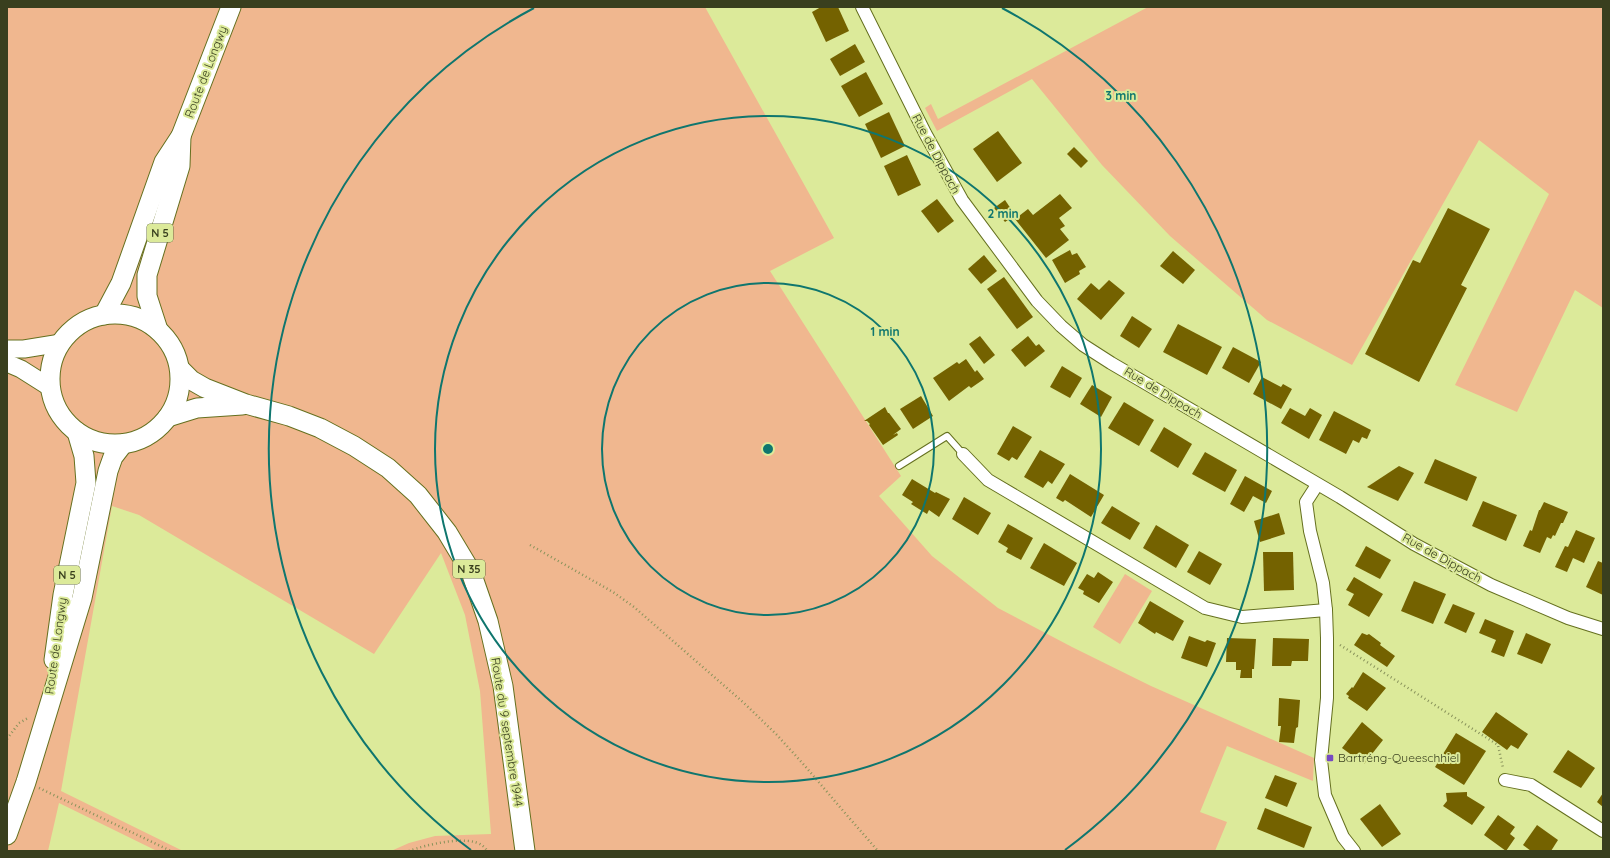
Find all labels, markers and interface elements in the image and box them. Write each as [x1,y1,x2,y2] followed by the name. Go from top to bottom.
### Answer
[181,24,230,120] street label: Route de Longwy
[1106,88,1136,103] text: 3 min
[909,111,964,196] street label: Rue de Dippach
[987,206,1019,221] text: 2 min
[147,224,173,242] road number: N 5
[870,324,900,339] text: 1 min
[1122,363,1205,422] street label: Rue de Dippach
[761,442,775,456] centre of rings
[1400,530,1484,585] street label: Rue de Dippach
[453,560,485,578] road number: N 35
[54,566,80,584] road number: N 5
[41,597,70,695] street label: Route de Longwy
[488,656,527,807] street label: Route du 9 septembre 1944
[1338,750,1459,765] place label: Bartréng-Queeschhiel
[1325,753,1335,763] marker: Bartréng-Queeschhiel

